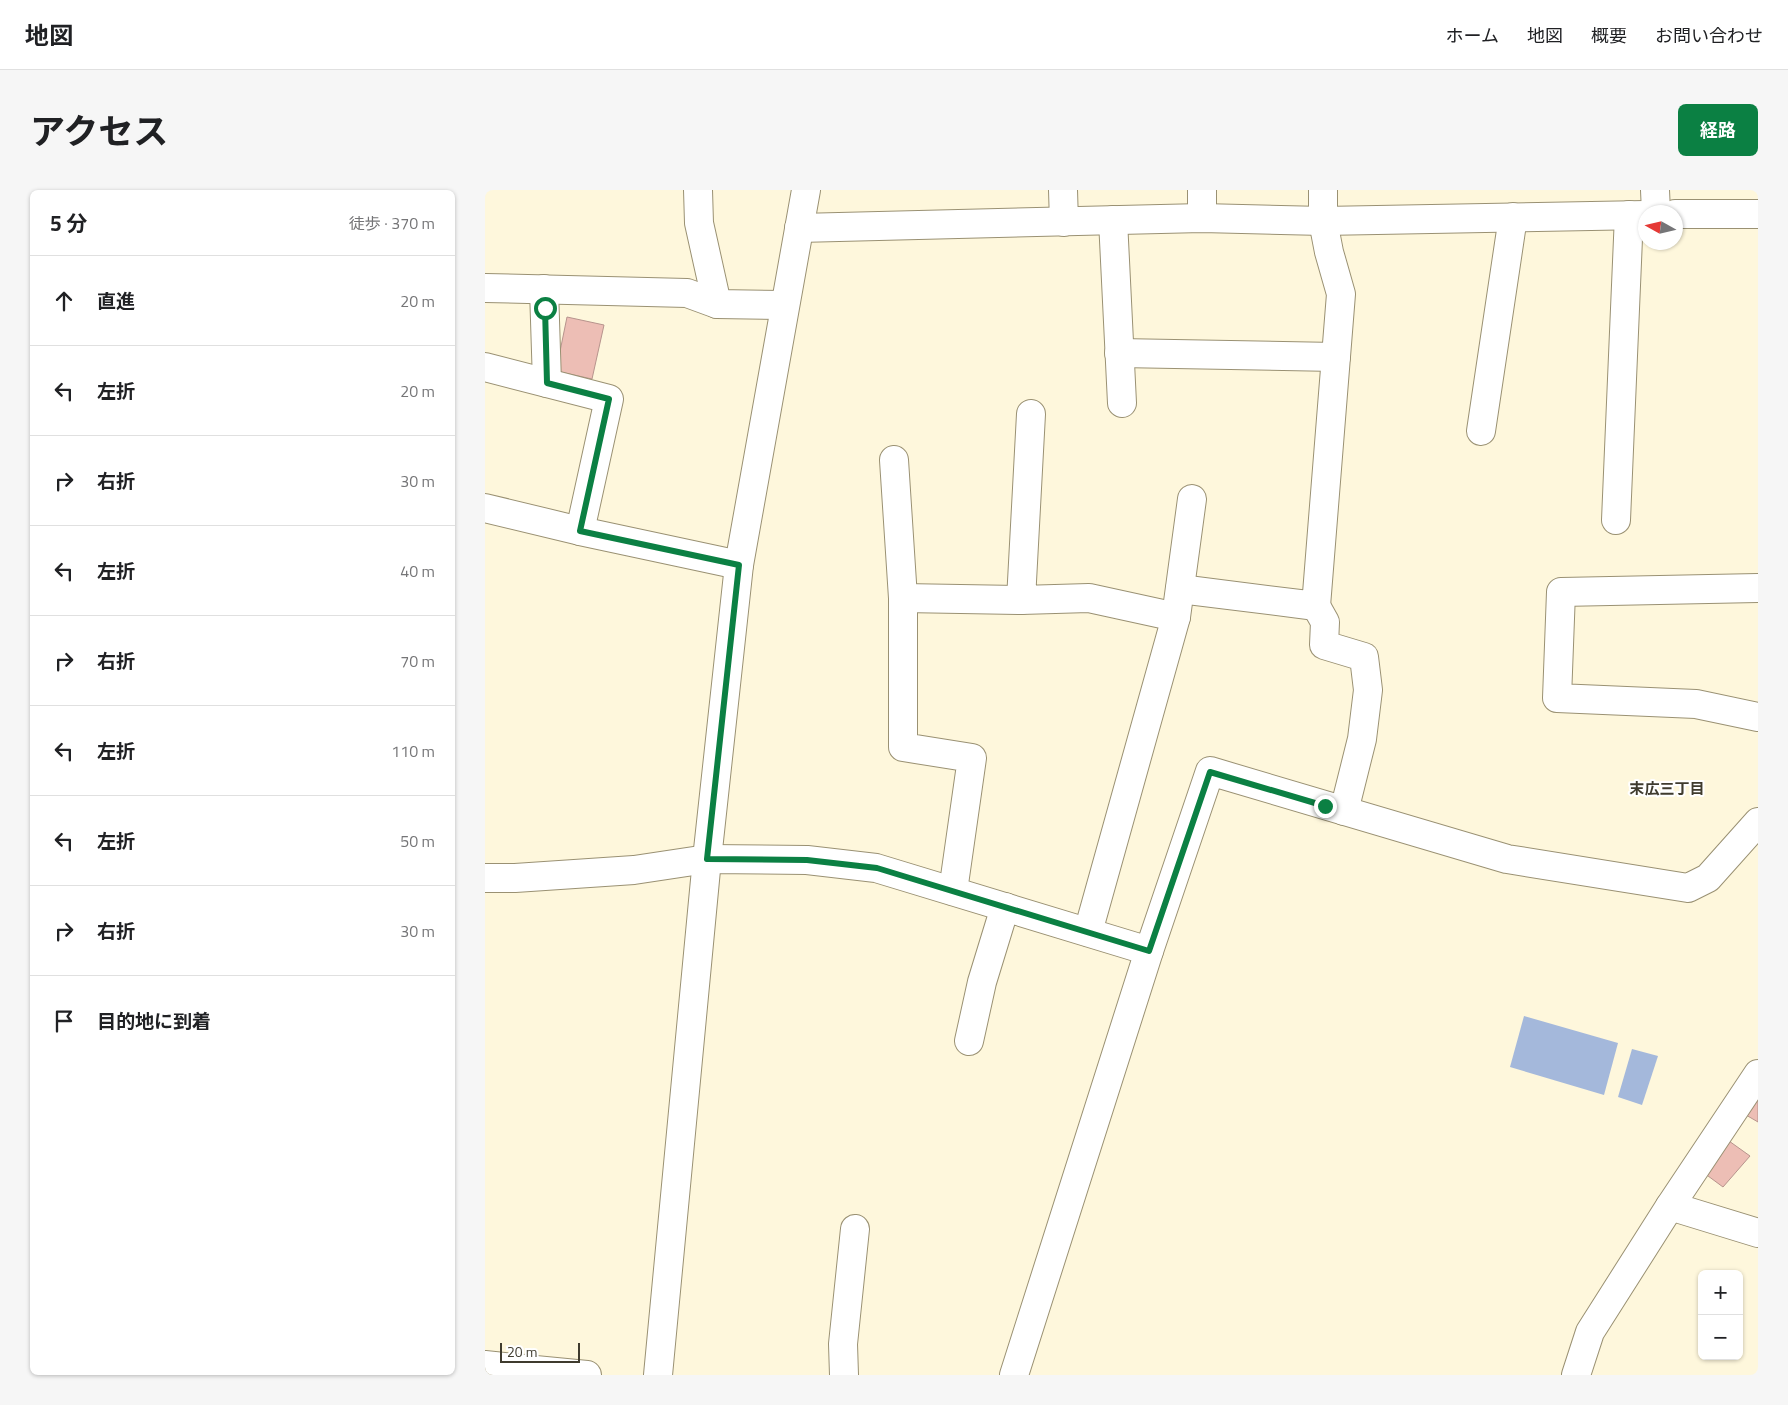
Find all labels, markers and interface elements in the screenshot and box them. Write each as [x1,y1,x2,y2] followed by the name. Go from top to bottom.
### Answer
[25,17,73,53] text: 地図
[1446,22,1499,49] text: ホーム
[1527,22,1563,49] text: 地図
[1591,22,1627,49] text: 概要
[1655,22,1763,49] text: お問い合わせ
[30,104,168,158] text: アクセス
[1678,104,1758,156] button: 経路
[1638,205,1683,250] north arrow
[50,207,87,239] text: 5 分
[349,211,435,235] text: 徒歩 · 370 m
[97,286,135,315] text: 直進
[50,287,78,315] icon: ahead
[400,289,435,313] text: 20 m
[534,297,557,320] route start
[97,376,135,405] text: 左折
[50,377,78,405] icon: left
[400,379,435,403] text: 20 m
[97,466,135,495] text: 右折
[50,467,78,495] icon: right
[400,469,435,493] text: 30 m
[97,556,135,585] text: 左折
[50,557,78,585] icon: left
[400,559,435,583] text: 40 m
[97,646,135,675] text: 右折
[50,647,78,675] icon: right
[400,649,435,673] text: 70 m
[97,736,135,765] text: 左折
[50,737,78,765] icon: left
[391,739,435,763] text: 110 m
[1629,777,1705,800] district label: 末広三丁目
[1314,795,1337,818] route end
[97,826,135,855] text: 左折
[50,827,78,855] icon: left
[400,829,435,853] text: 50 m
[97,916,135,945] text: 右折
[50,917,78,945] icon: right
[400,919,435,943] text: 30 m
[97,1006,211,1035] text: 目的地に到着
[50,1007,78,1035] icon: arrive
[1698,1270,1743,1360] map controls
[1698,1270,1743,1315] button: +
[1698,1315,1743,1360] button: −
[500,1340,580,1363] scale bar
[507,1341,537,1362] text: 20 m

